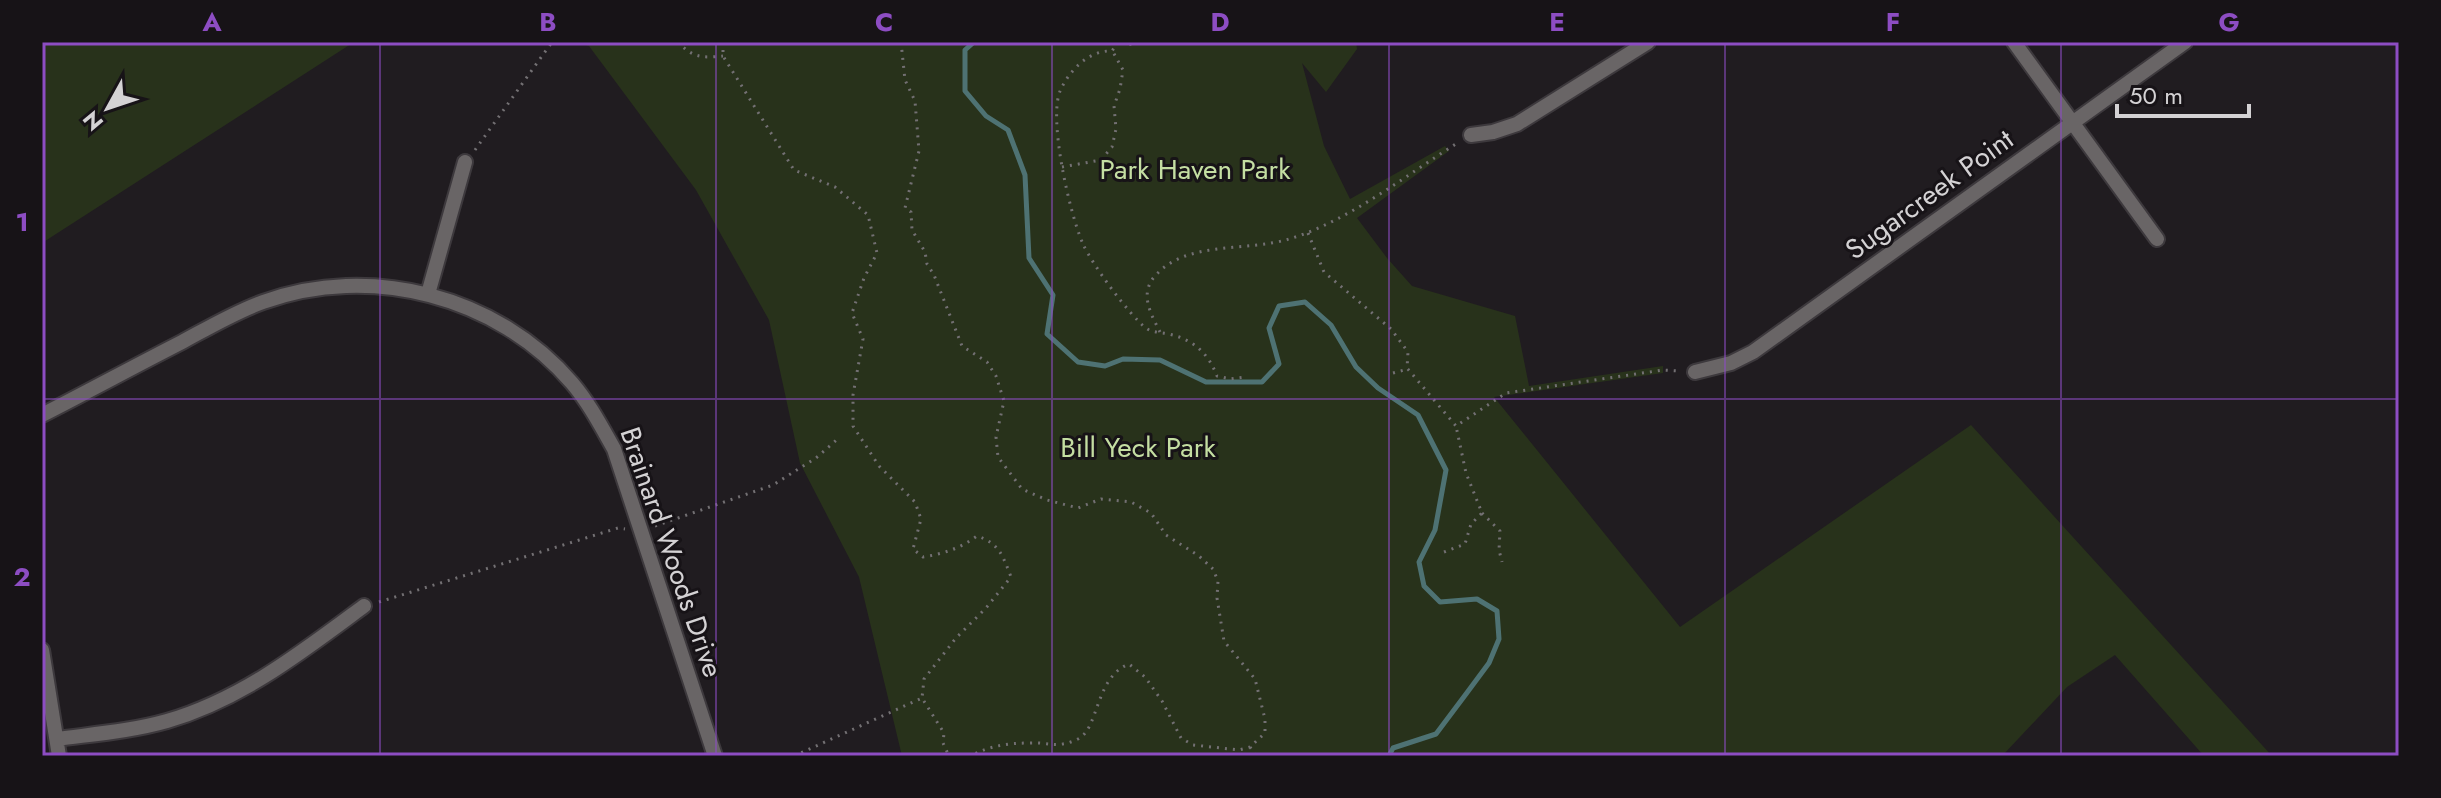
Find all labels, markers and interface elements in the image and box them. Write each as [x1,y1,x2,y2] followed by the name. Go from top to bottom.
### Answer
[201,3,222,41] text: A
[539,3,557,41] text: B
[875,3,893,41] text: C
[1210,3,1230,41] text: D
[1549,3,1565,41] text: E
[1886,3,1900,41] text: F
[2218,3,2240,41] text: G
[68,68,148,148] north arrow
[2117,68,2249,118] scale bar
[2129,78,2183,113] text: 50 m
[75,104,111,138] text: N
[1837,119,2022,270] street label: Sugarcreek Point
[1100,149,1291,190] park label: Park Haven Park
[15,203,29,241] text: 1
[609,422,734,683] street label: Brainard Woods Drive
[1060,427,1216,468] park label: Bill Yeck Park
[13,558,31,596] text: 2

